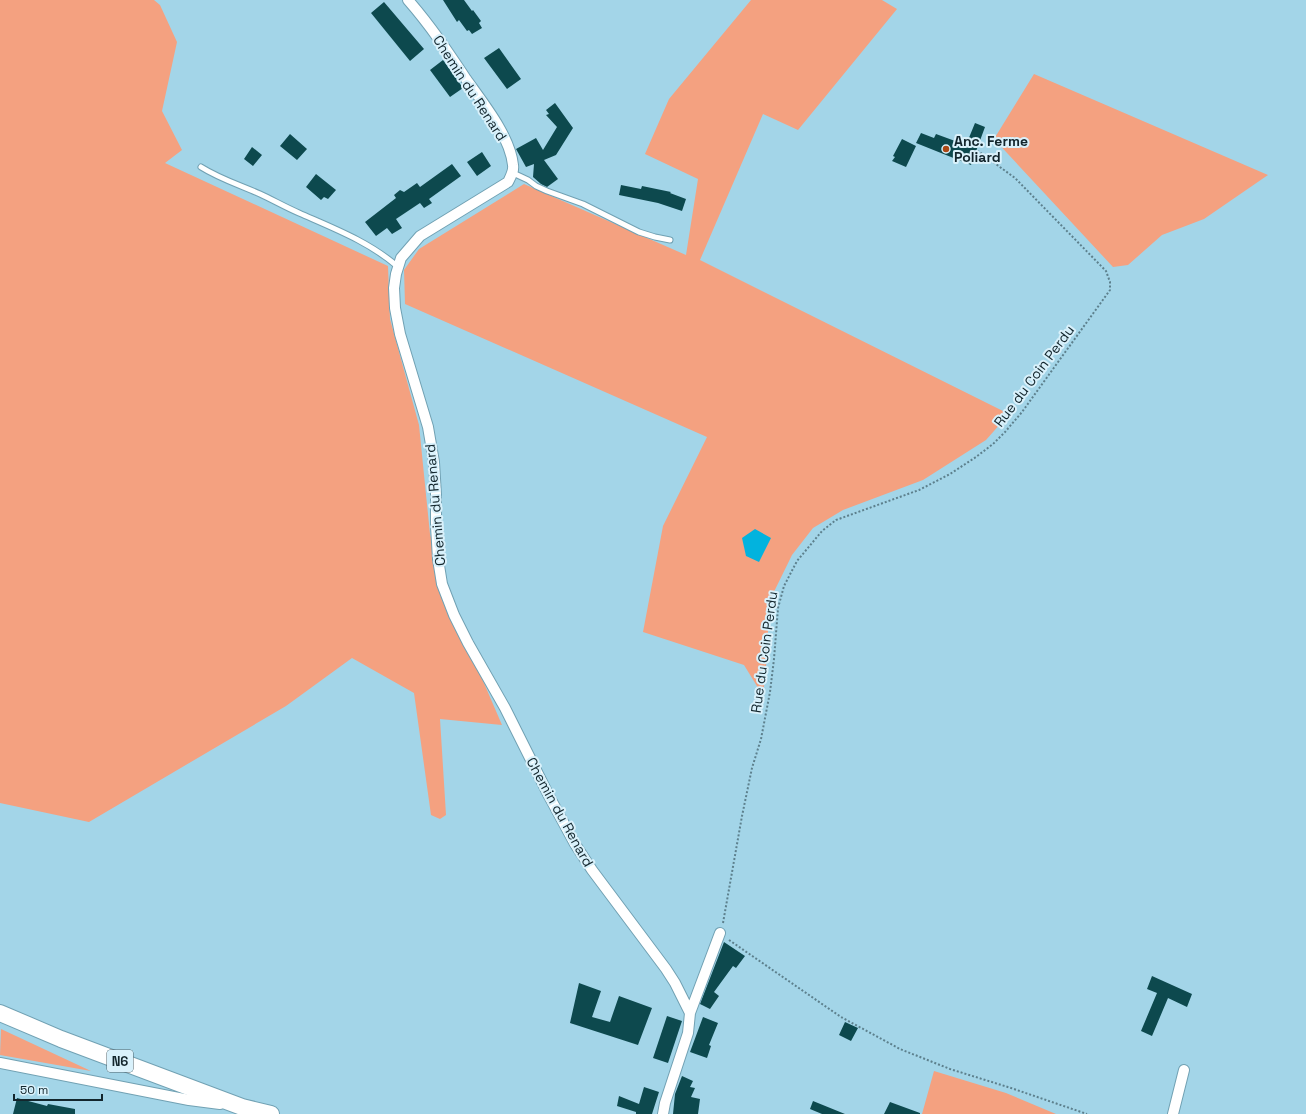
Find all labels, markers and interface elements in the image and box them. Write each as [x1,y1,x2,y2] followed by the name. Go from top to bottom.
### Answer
[429,32,511,144] street label: Chemin du Renard
[954,132,1028,166] place label: Anc. Ferme Poliard
[941,144,951,154] marker: Anc. Ferme Poliard
[990,322,1078,430] street label: Rue du Coin Perdu
[421,443,449,567] street label: Chemin du Renard
[747,590,781,714] street label: Rue du Coin Perdu
[522,754,598,870] street label: Chemin du Renard
[107,1050,133,1072] road number: N6
[14,1076,102,1102] scale bar
[20,1082,48,1098] text: 50 m

